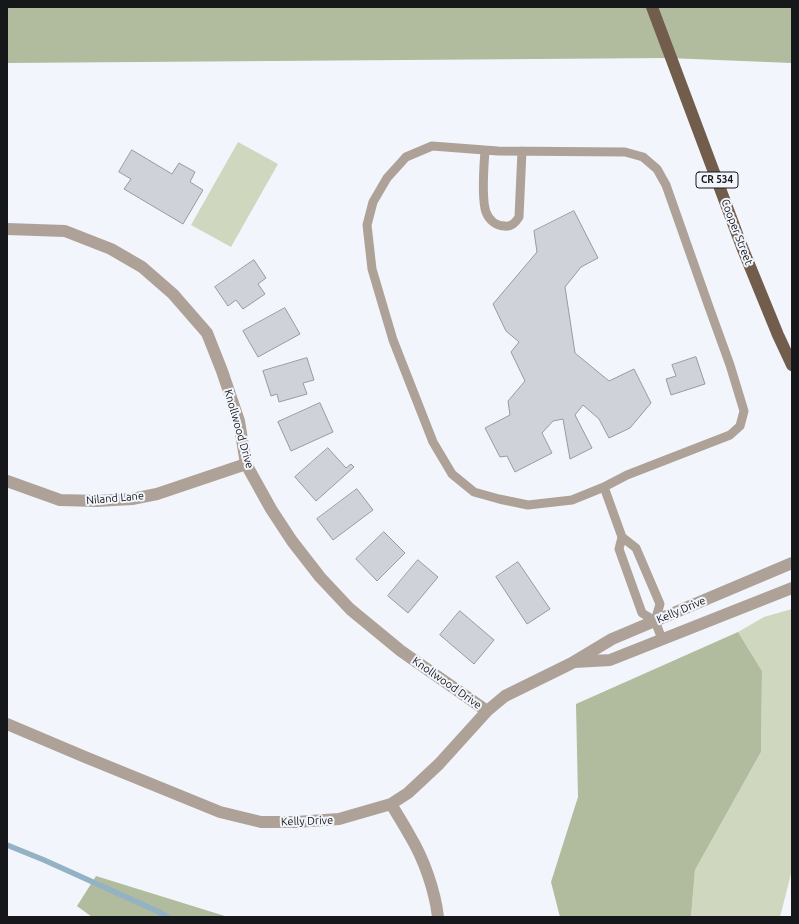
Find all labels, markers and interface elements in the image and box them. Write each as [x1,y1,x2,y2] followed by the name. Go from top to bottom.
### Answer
[696,172,738,188] road number: CR 534
[718,197,756,267] street label: Cooper Street
[221,388,257,470] street label: Knollwood Drive
[86,489,144,507] street label: Niland Lane
[654,594,708,626] street label: Kelly Drive
[410,654,484,712] street label: Knollwood Drive
[281,813,333,829] street label: Kelly Drive

